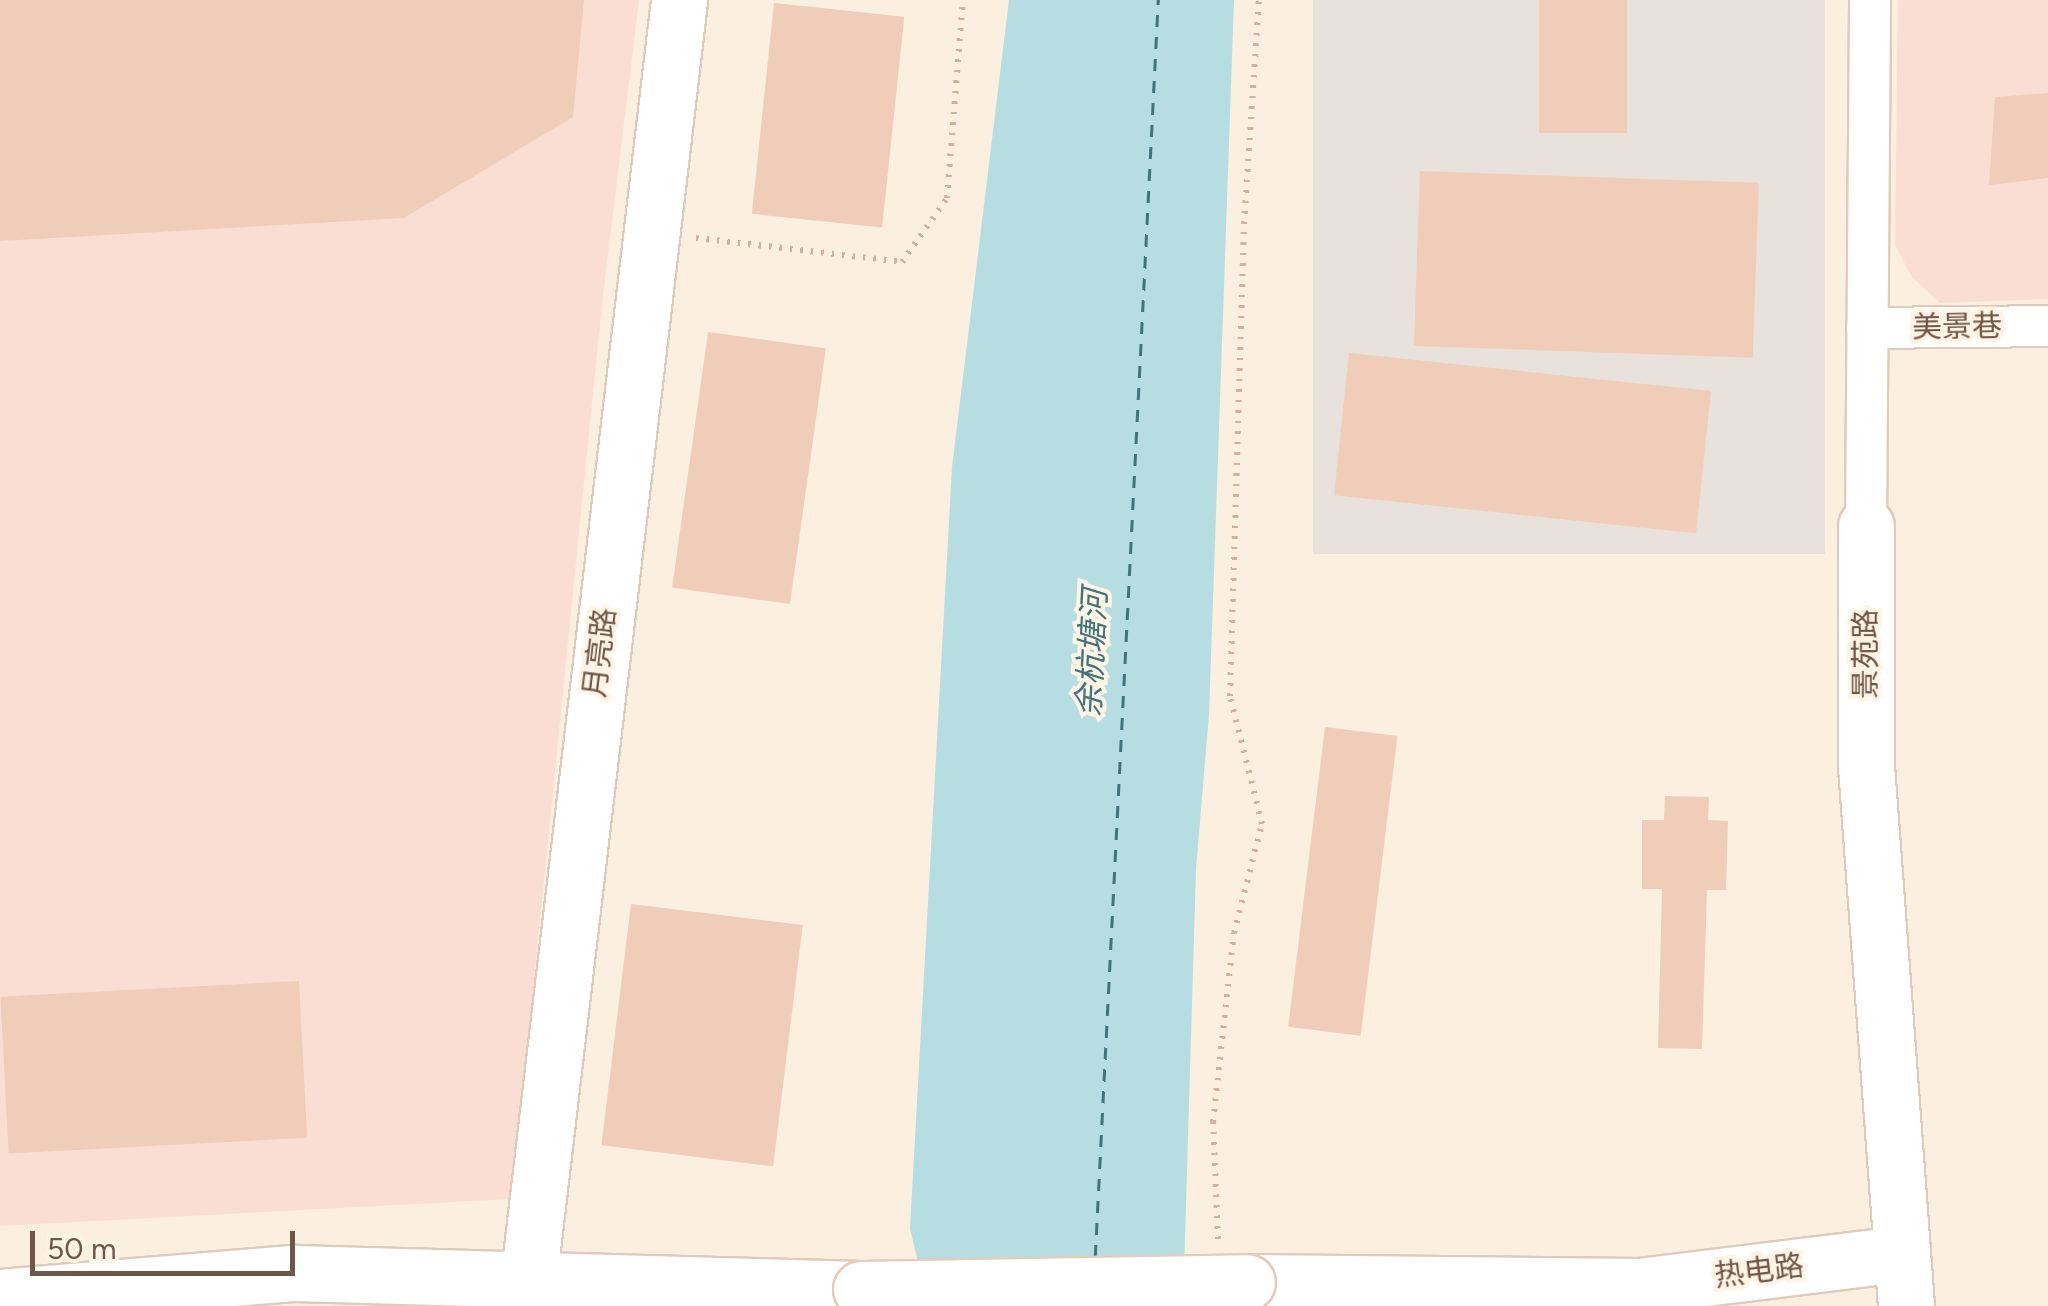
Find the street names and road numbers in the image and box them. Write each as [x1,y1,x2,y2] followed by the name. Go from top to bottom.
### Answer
[1912,308,2002,346] street label: 美景巷
[577,606,623,700] street label: 月亮路
[1848,609,1884,699] street label: 景苑路
[1712,1248,1806,1294] street label: 热电路

